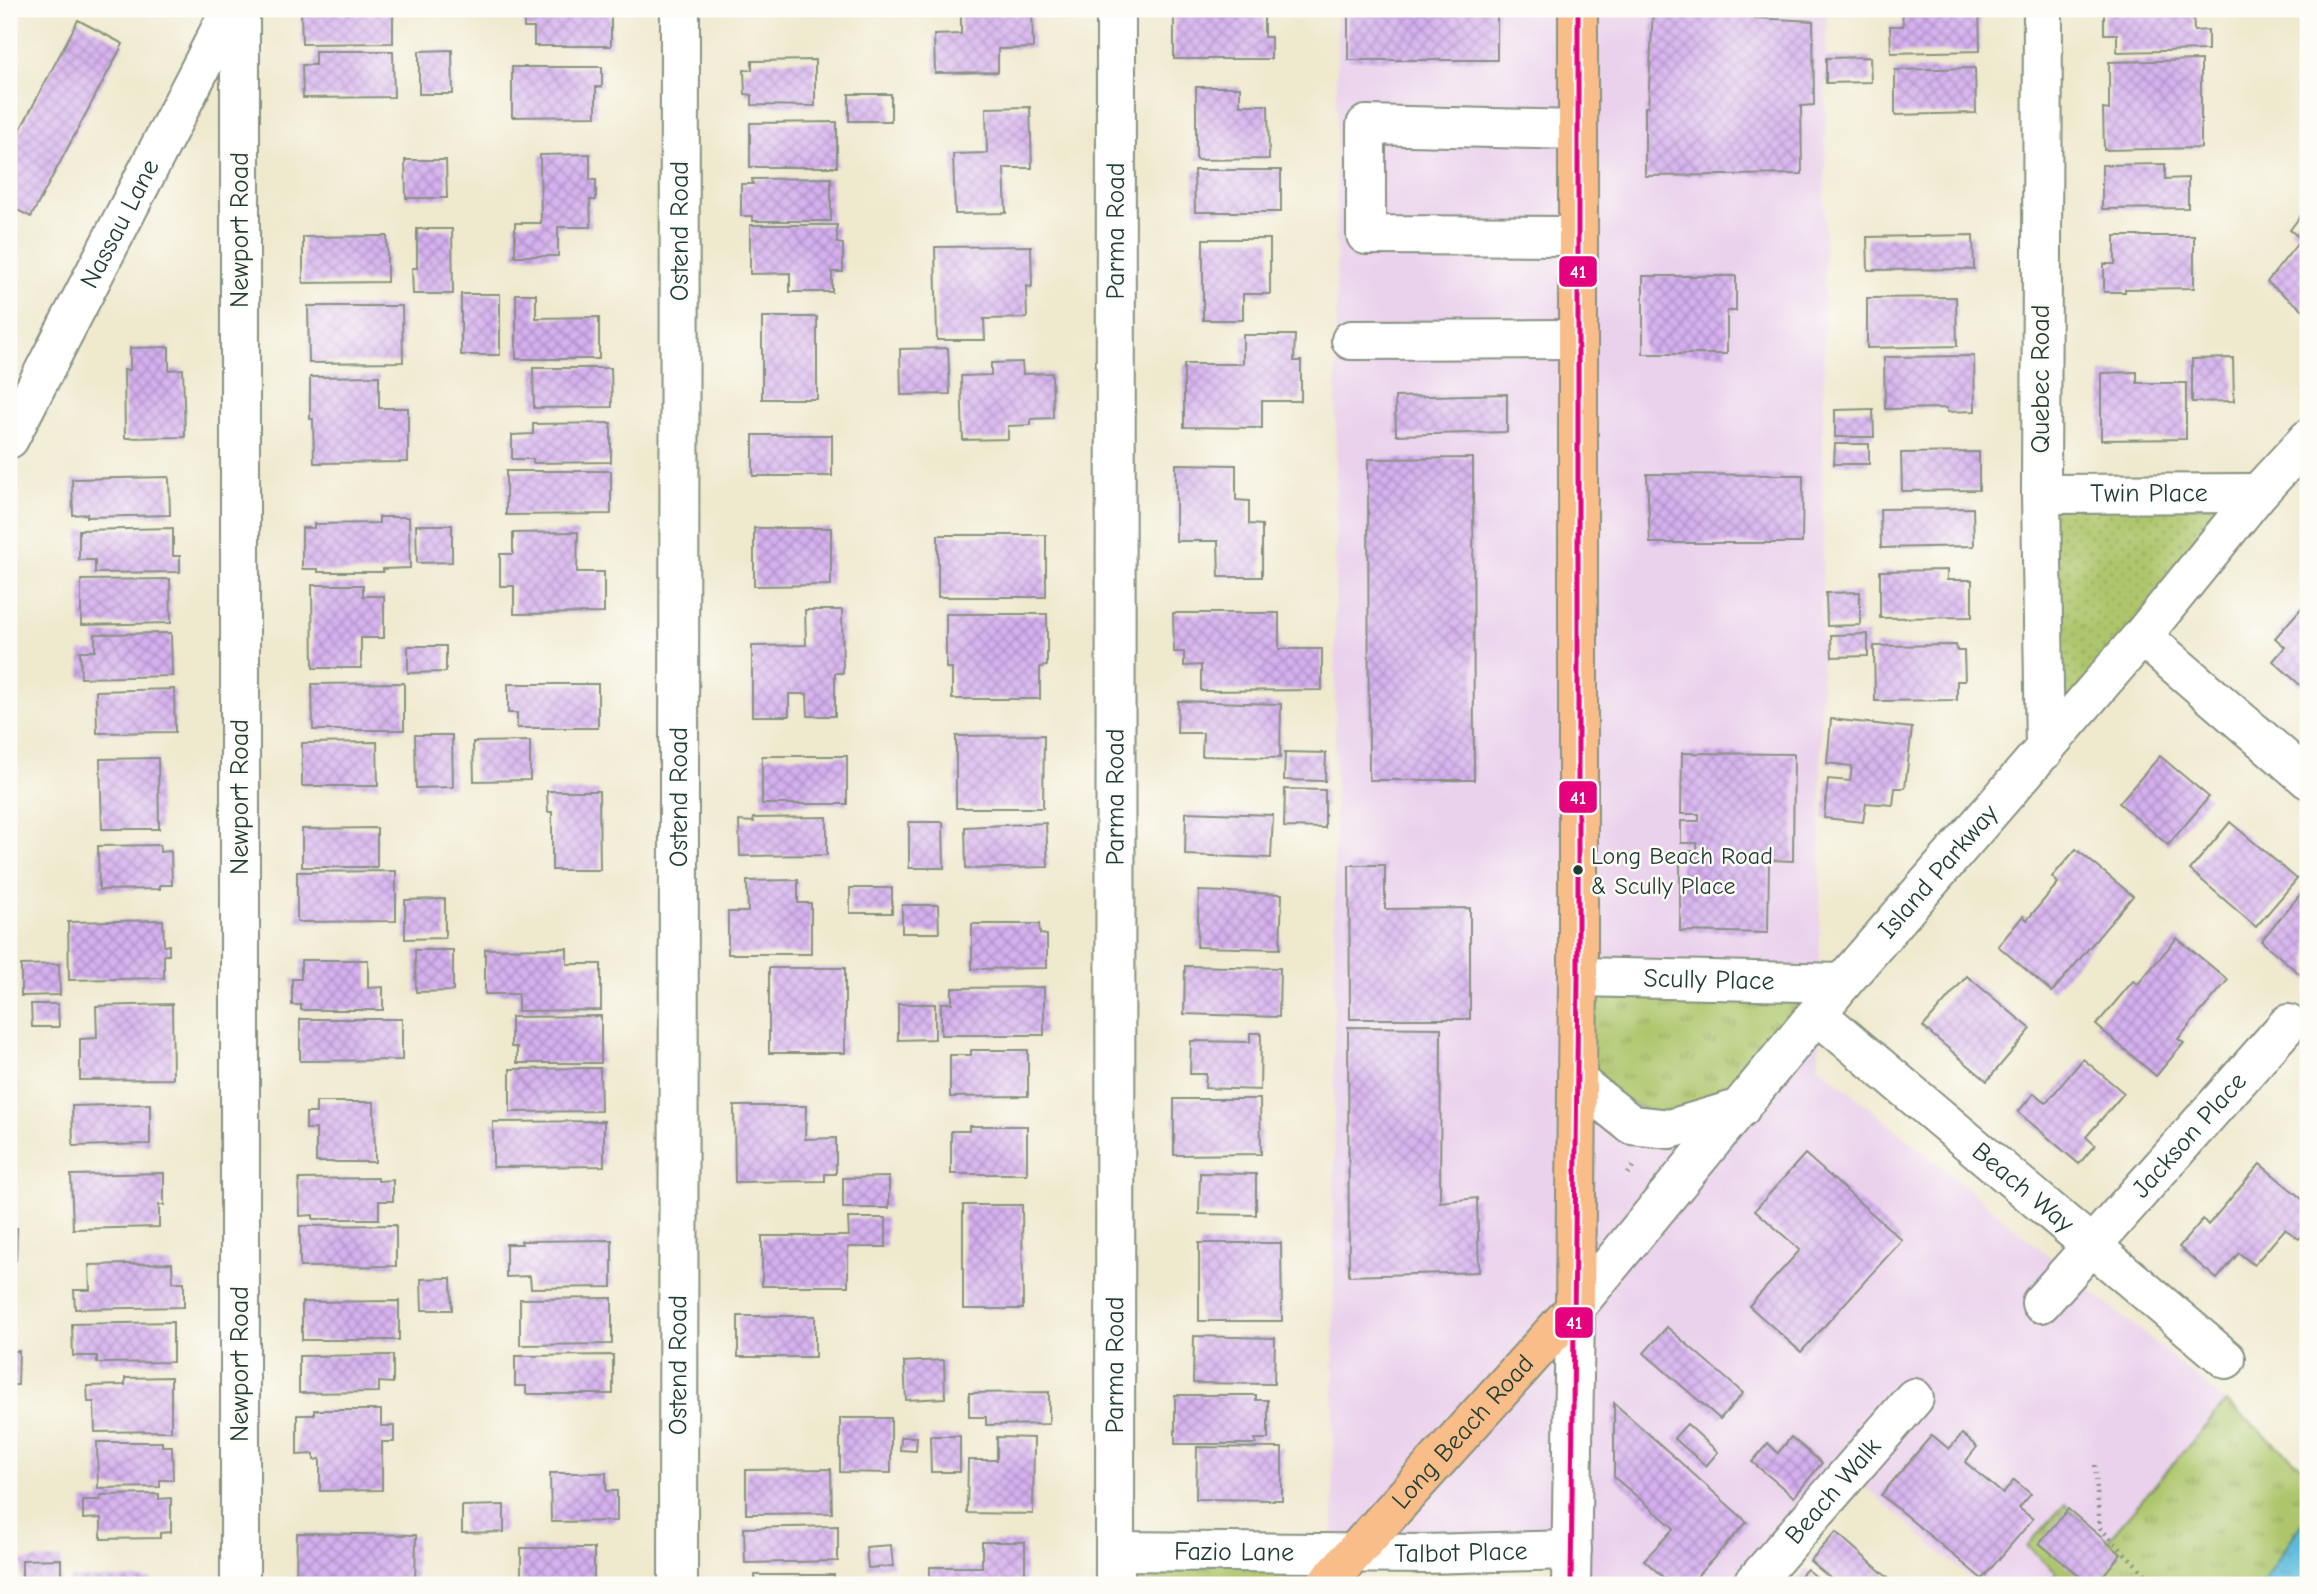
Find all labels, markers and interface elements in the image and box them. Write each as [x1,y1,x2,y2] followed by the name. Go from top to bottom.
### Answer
[225,152,255,308] street label: Newport Road
[74,154,166,293] street label: Nassau Lane
[665,161,695,301] street label: Ostend Road
[1101,162,1131,300] street label: Parma Road
[1558,255,1598,288] line badge: 41
[1570,261,1586,283] text: 41
[2026,304,2056,454] street label: Quebec Road
[2090,478,2208,509] street label: Twin Place
[225,719,255,875] street label: Newport Road
[664,727,694,867] street label: Ostend Road
[1100,728,1131,866] street label: Parma Road
[1558,780,1598,814] line badge: 41
[1570,787,1586,809] text: 41
[1872,798,2005,944] street label: Island Parkway
[1591,842,1773,900] place label: Long Beach Road & Scully Place
[1571,863,1585,877] marker: Long Beach Road & Scully Place
[1643,963,1775,996] street label: Scully Place
[2126,1066,2253,1204] street label: Jackson Place
[1966,1136,2080,1239] street label: Beach Way
[225,1286,255,1442] street label: Newport Road
[663,1295,693,1435] street label: Ostend Road
[1100,1296,1130,1434] street label: Parma Road
[1554,1306,1594,1339] line badge: 41
[1566,1312,1582,1334] text: 41
[1386,1349,1540,1515] street label: Long Beach Road
[1779,1432,1887,1550] street label: Beach Walk
[1394,1536,1528,1569] street label: Talbot Place
[1174,1537,1294,1568] street label: Fazio Lane

